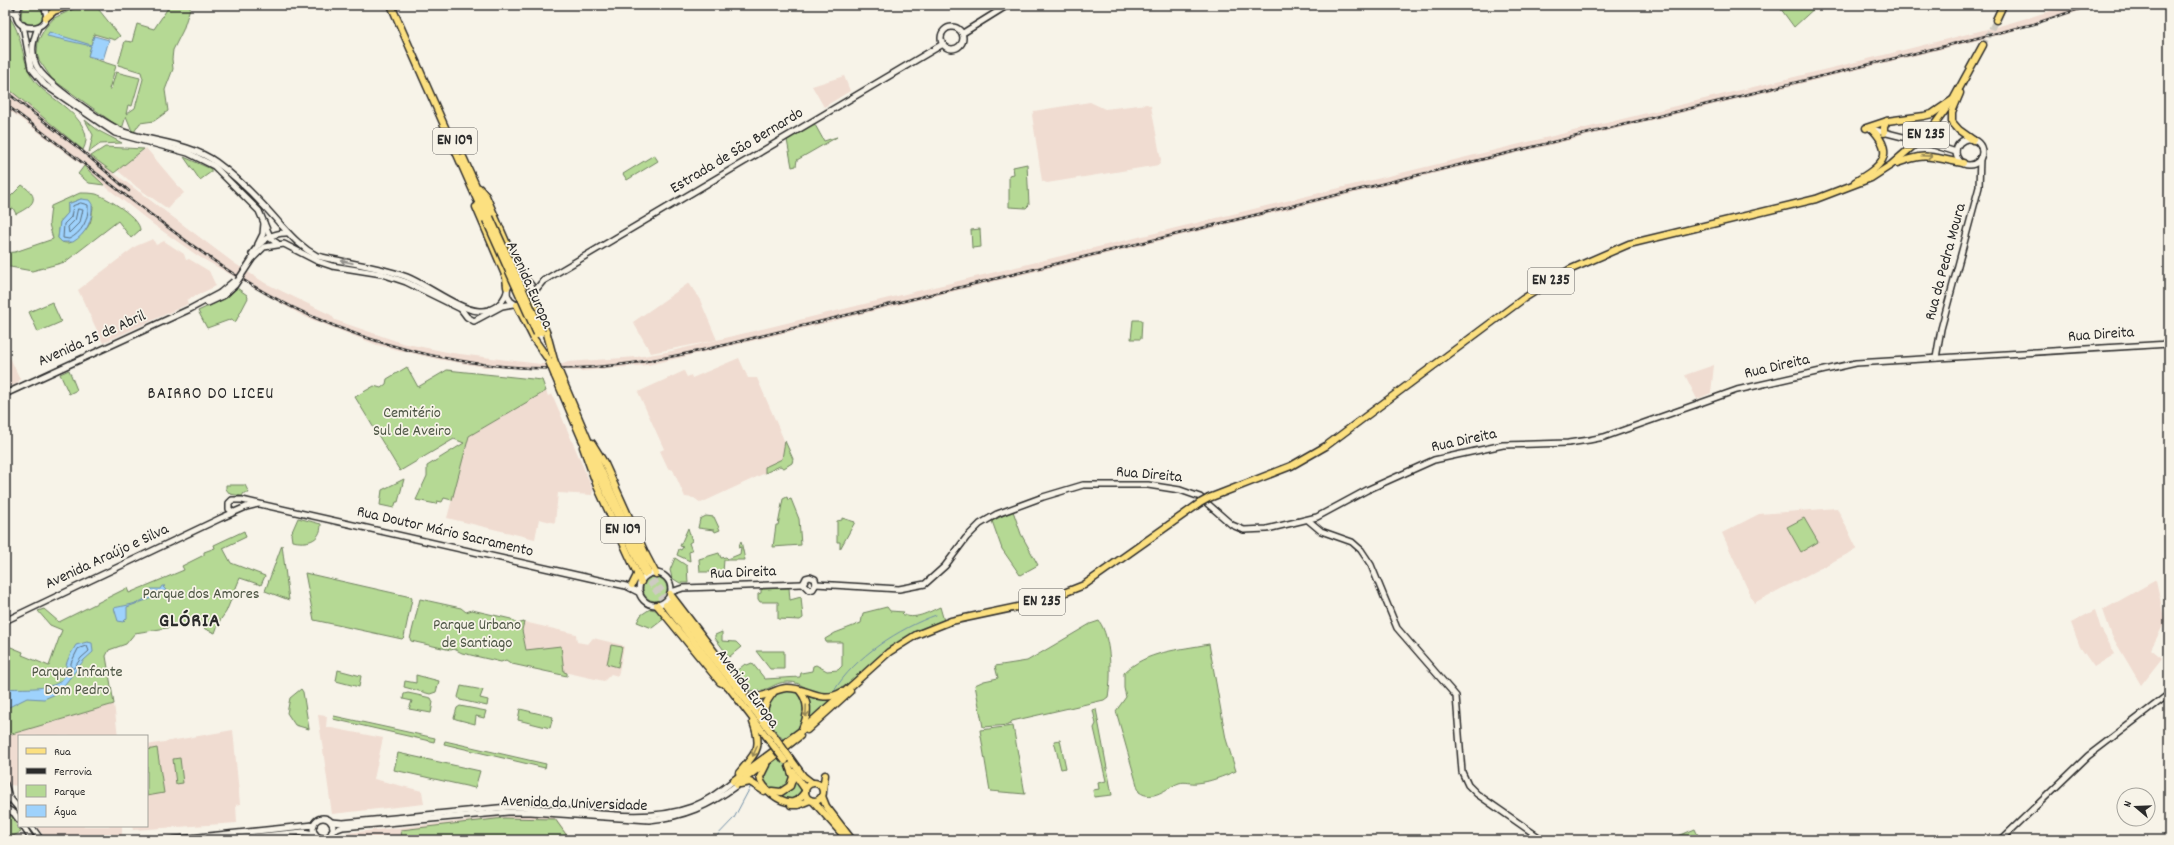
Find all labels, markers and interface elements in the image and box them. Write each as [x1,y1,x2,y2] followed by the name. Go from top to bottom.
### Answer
[666,102,808,200] street label: Estrada de São Bernardo
[1903,122,1949,148] road number: EN 235
[433,128,477,154] road number: EN 109
[1920,152,1933,160] one-way arrow
[1919,200,1973,323] street label: Rua da Pedra Moura
[499,238,559,333] street label: Avenida Europa
[340,258,353,266] one-way arrow
[1528,268,1574,294] road number: EN 235
[34,305,150,373] street label: Avenida 25 de Abril
[2067,321,2135,349] street label: Rua Direita
[1742,348,1812,386] street label: Rua Direita
[148,383,274,407] district label: BAIRRO DO LICEU
[373,402,451,443] park label: Cemitério Sul de Aveiro
[1429,423,1499,459] street label: Rua Direita
[1115,461,1184,489] street label: Rua Direita
[354,500,536,564] street label: Rua Doutor Mário Sacramento
[601,517,645,543] road number: EN 109
[41,518,173,596] street label: Avenida Araújo e Silva
[709,560,777,586] street label: Rua Direita
[142,583,260,606] park label: Parque dos Amores
[1019,589,1065,615] road number: EN 235
[159,608,221,636] district label: GLÓRIA
[433,614,521,655] park label: Parque Urbano de Santiago
[710,645,785,734] street label: Avenida Europa
[31,661,123,702] park label: Parque Infante Dom Pedro
[803,704,810,717] one-way arrow
[18,735,148,827] legend
[54,744,71,761] text: Rua
[751,745,758,757] one-way arrow
[54,764,92,781] text: Ferrovia
[54,784,85,801] text: Parque
[2116,787,2156,827] north arrow
[500,790,648,818] street label: Avenida da Universidade
[2120,799,2137,810] text: N
[54,804,77,821] text: Água

